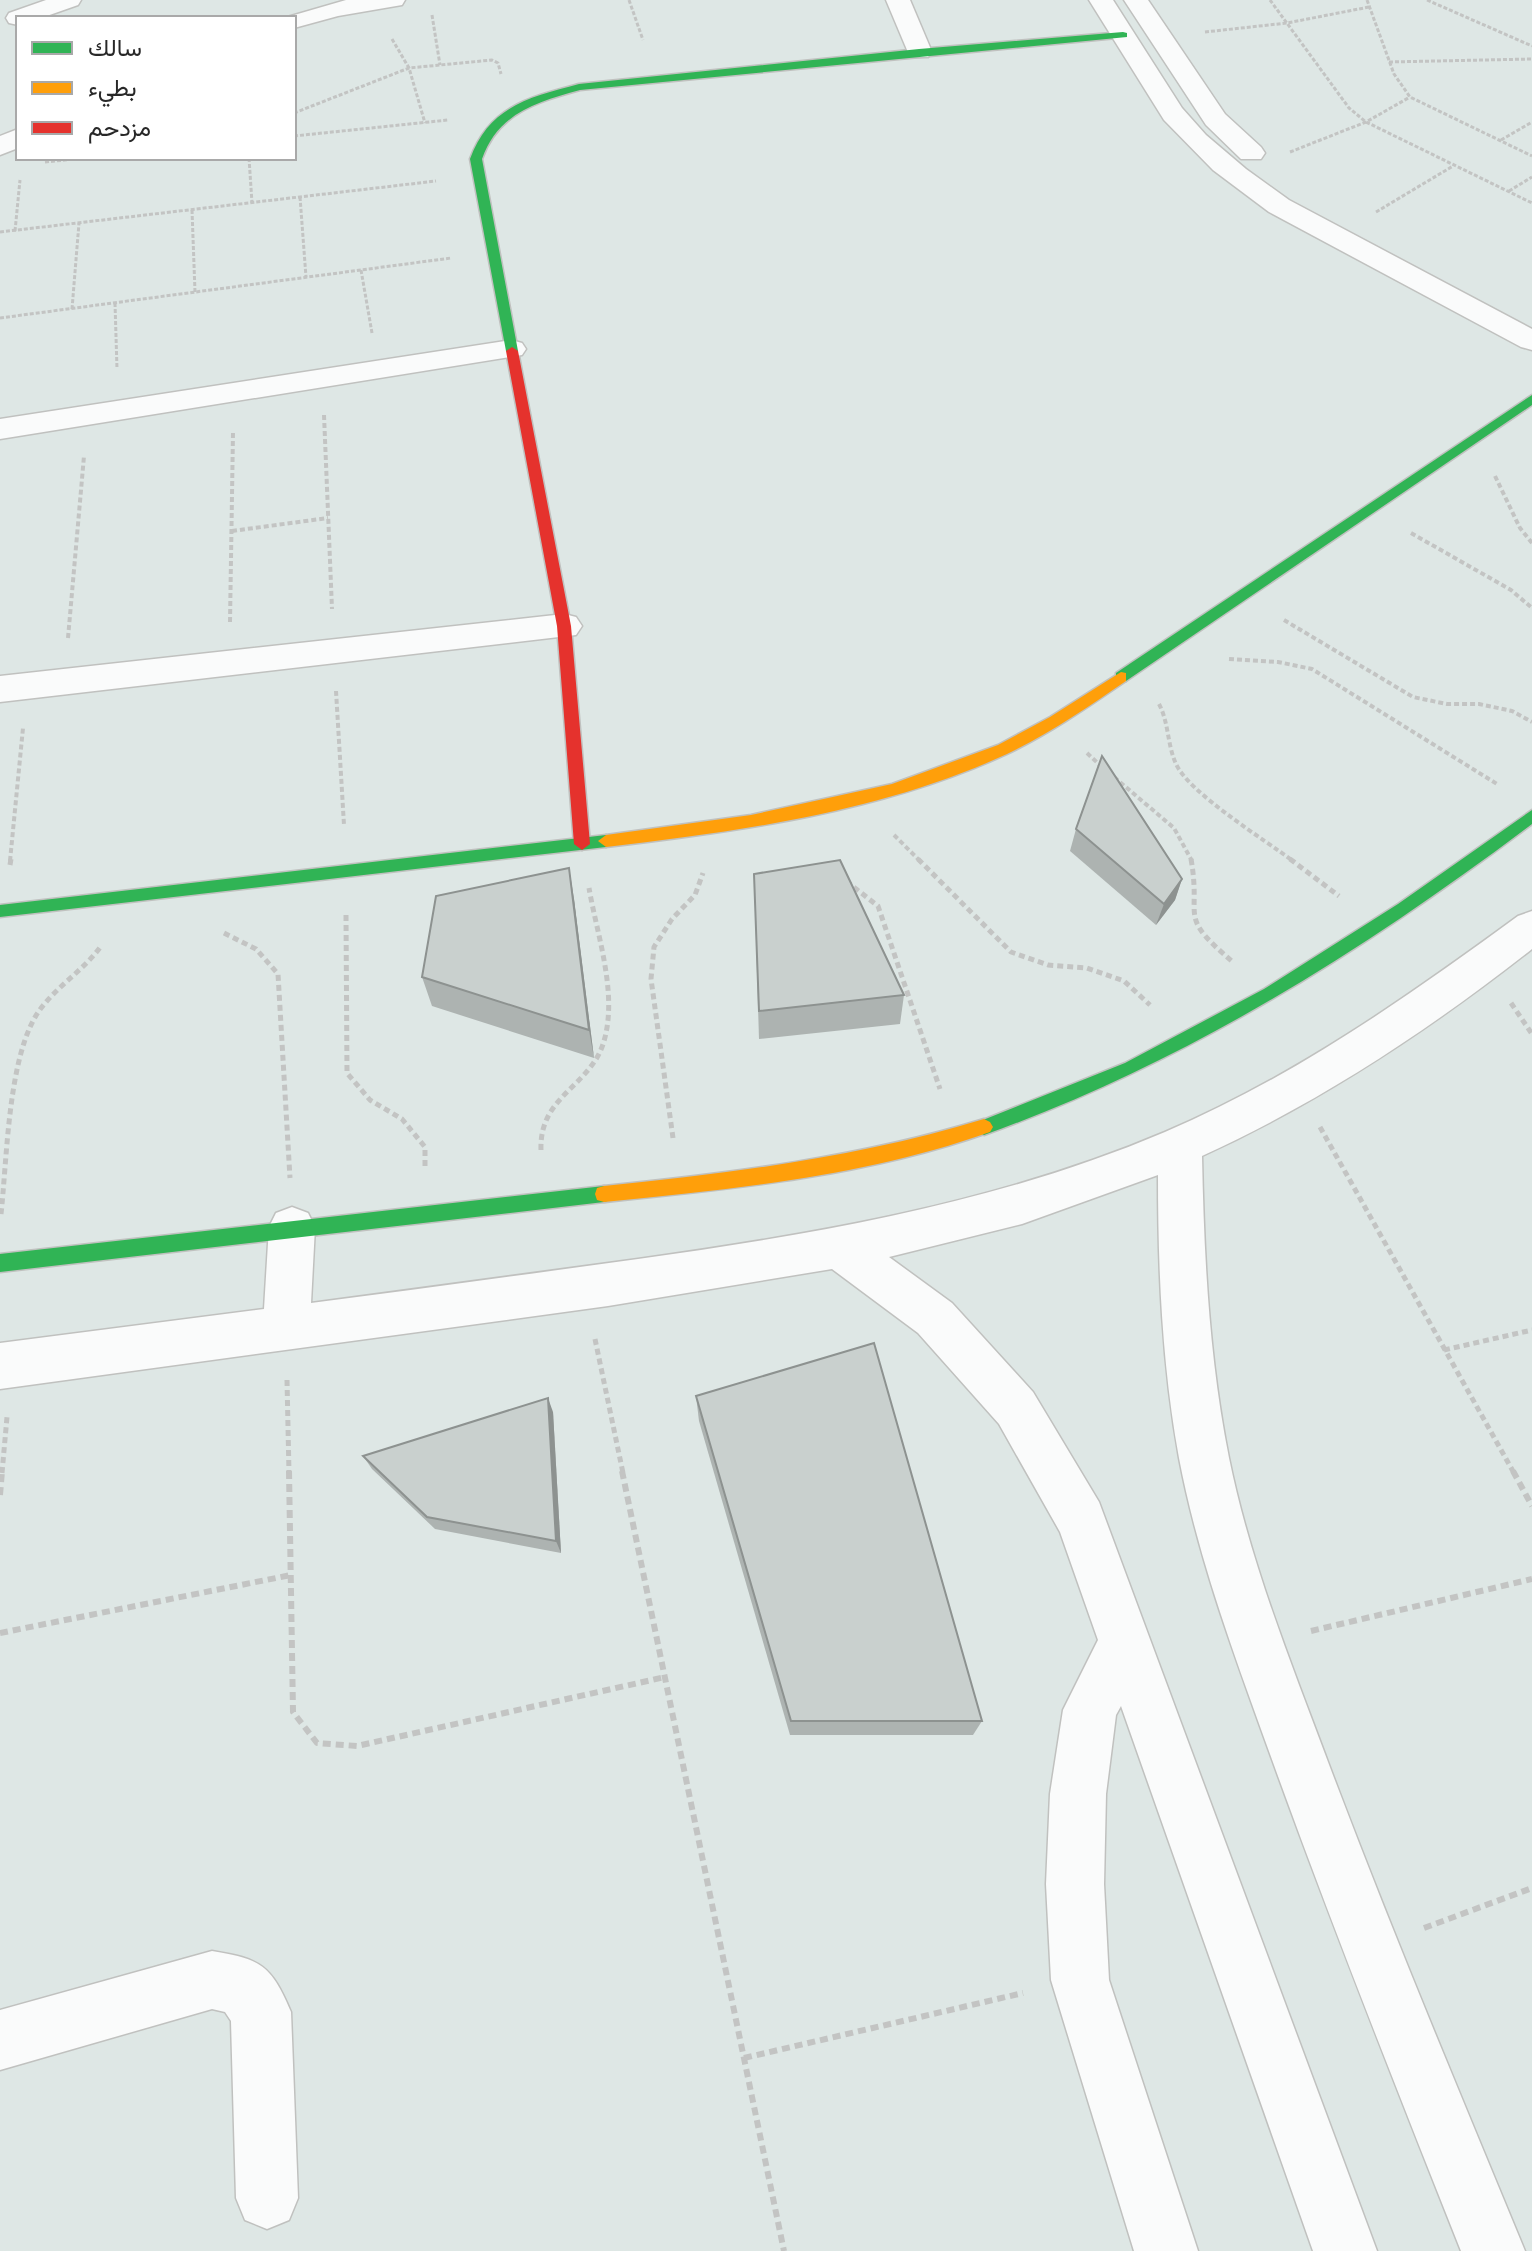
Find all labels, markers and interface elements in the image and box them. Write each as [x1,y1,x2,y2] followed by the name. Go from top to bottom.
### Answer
[16,16,296,160] legend
[88,33,142,63] text: سالك
[88,73,137,107] text: بطيء
[88,113,151,144] text: مزدحم

